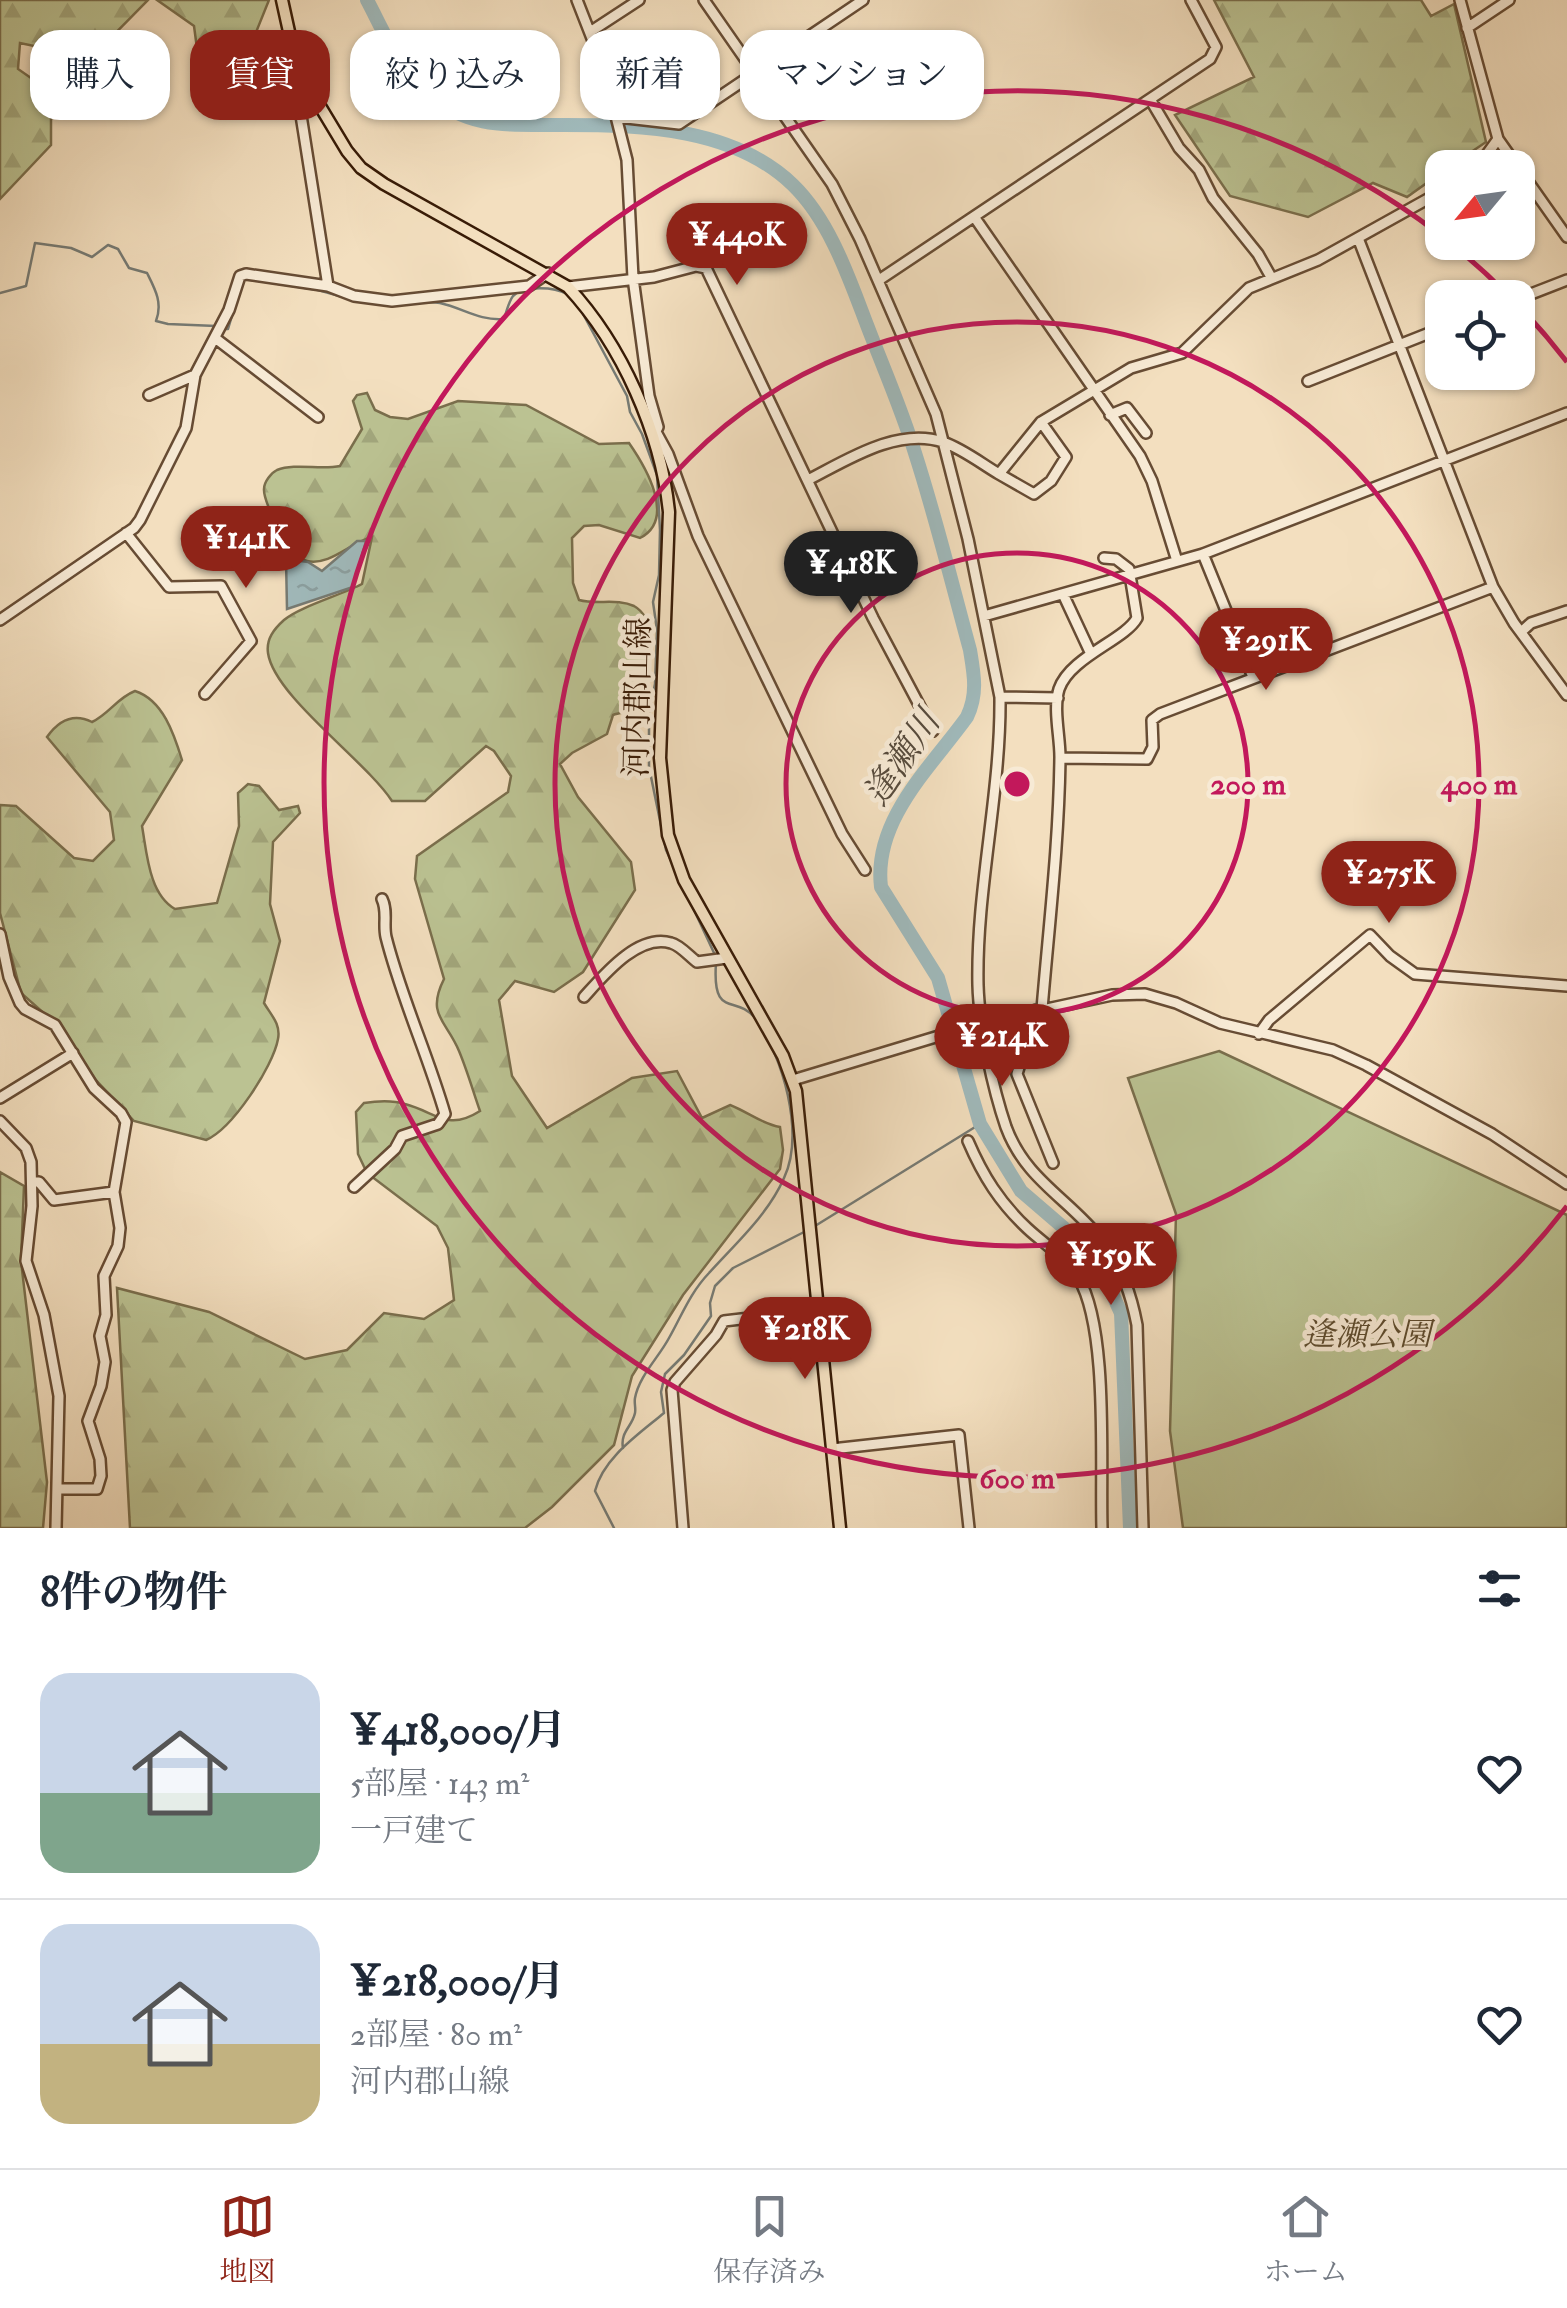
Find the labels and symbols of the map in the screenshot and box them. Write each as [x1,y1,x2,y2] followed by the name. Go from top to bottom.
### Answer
[1425,150,1535,260] north arrow
[667,203,807,288] pin: ¥440K
[176,506,316,591] pin: ¥141K
[781,531,921,616] pin: ¥418K
[1196,608,1336,693] pin: ¥291K
[617,617,659,777] street label: 河内郡山線
[854,699,952,814] water label: 逢瀬川
[999,766,1035,802] centre of rings
[1210,766,1286,803] text: 200 m
[1440,766,1518,803] text: 400 m
[1319,841,1459,926] pin: ¥275K
[932,1004,1072,1089] pin: ¥214K
[1041,1223,1181,1308] pin: ¥159K
[735,1297,875,1382] pin: ¥218K
[1303,1315,1436,1355] park label: 逢瀬公園
[979,1460,1055,1497] text: 600 m

